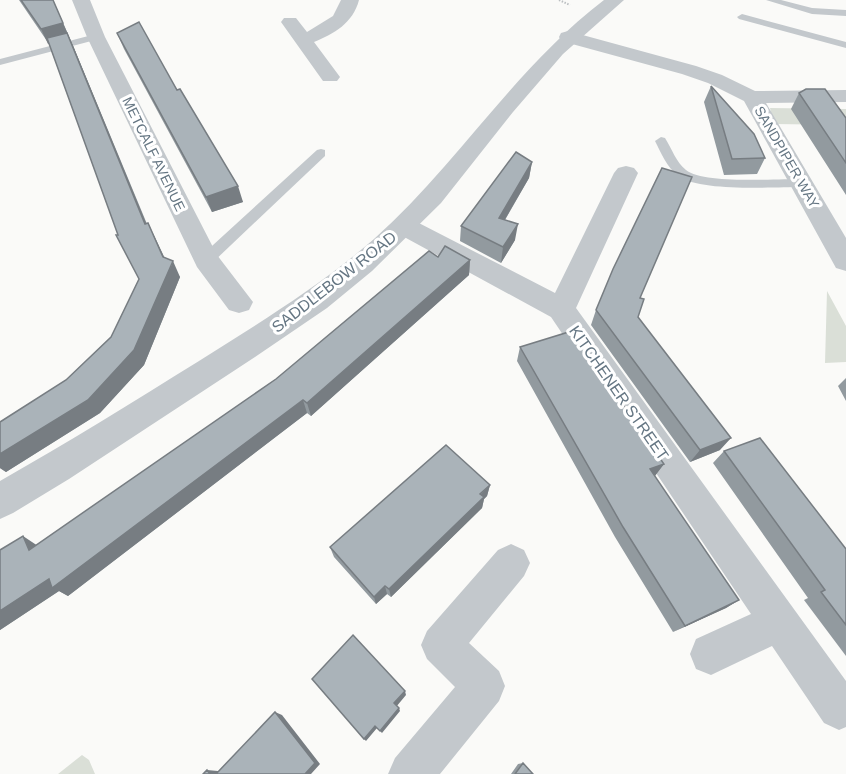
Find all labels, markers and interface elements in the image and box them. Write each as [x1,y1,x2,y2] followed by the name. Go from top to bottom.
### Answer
[119,94,189,214] street label: METCALF AVENUE
[751,103,823,211] street label: SANDPIPER WAY
[269,228,399,336] street label: SADDLEBOW ROAD
[566,323,672,464] street label: KITCHENER STREET

